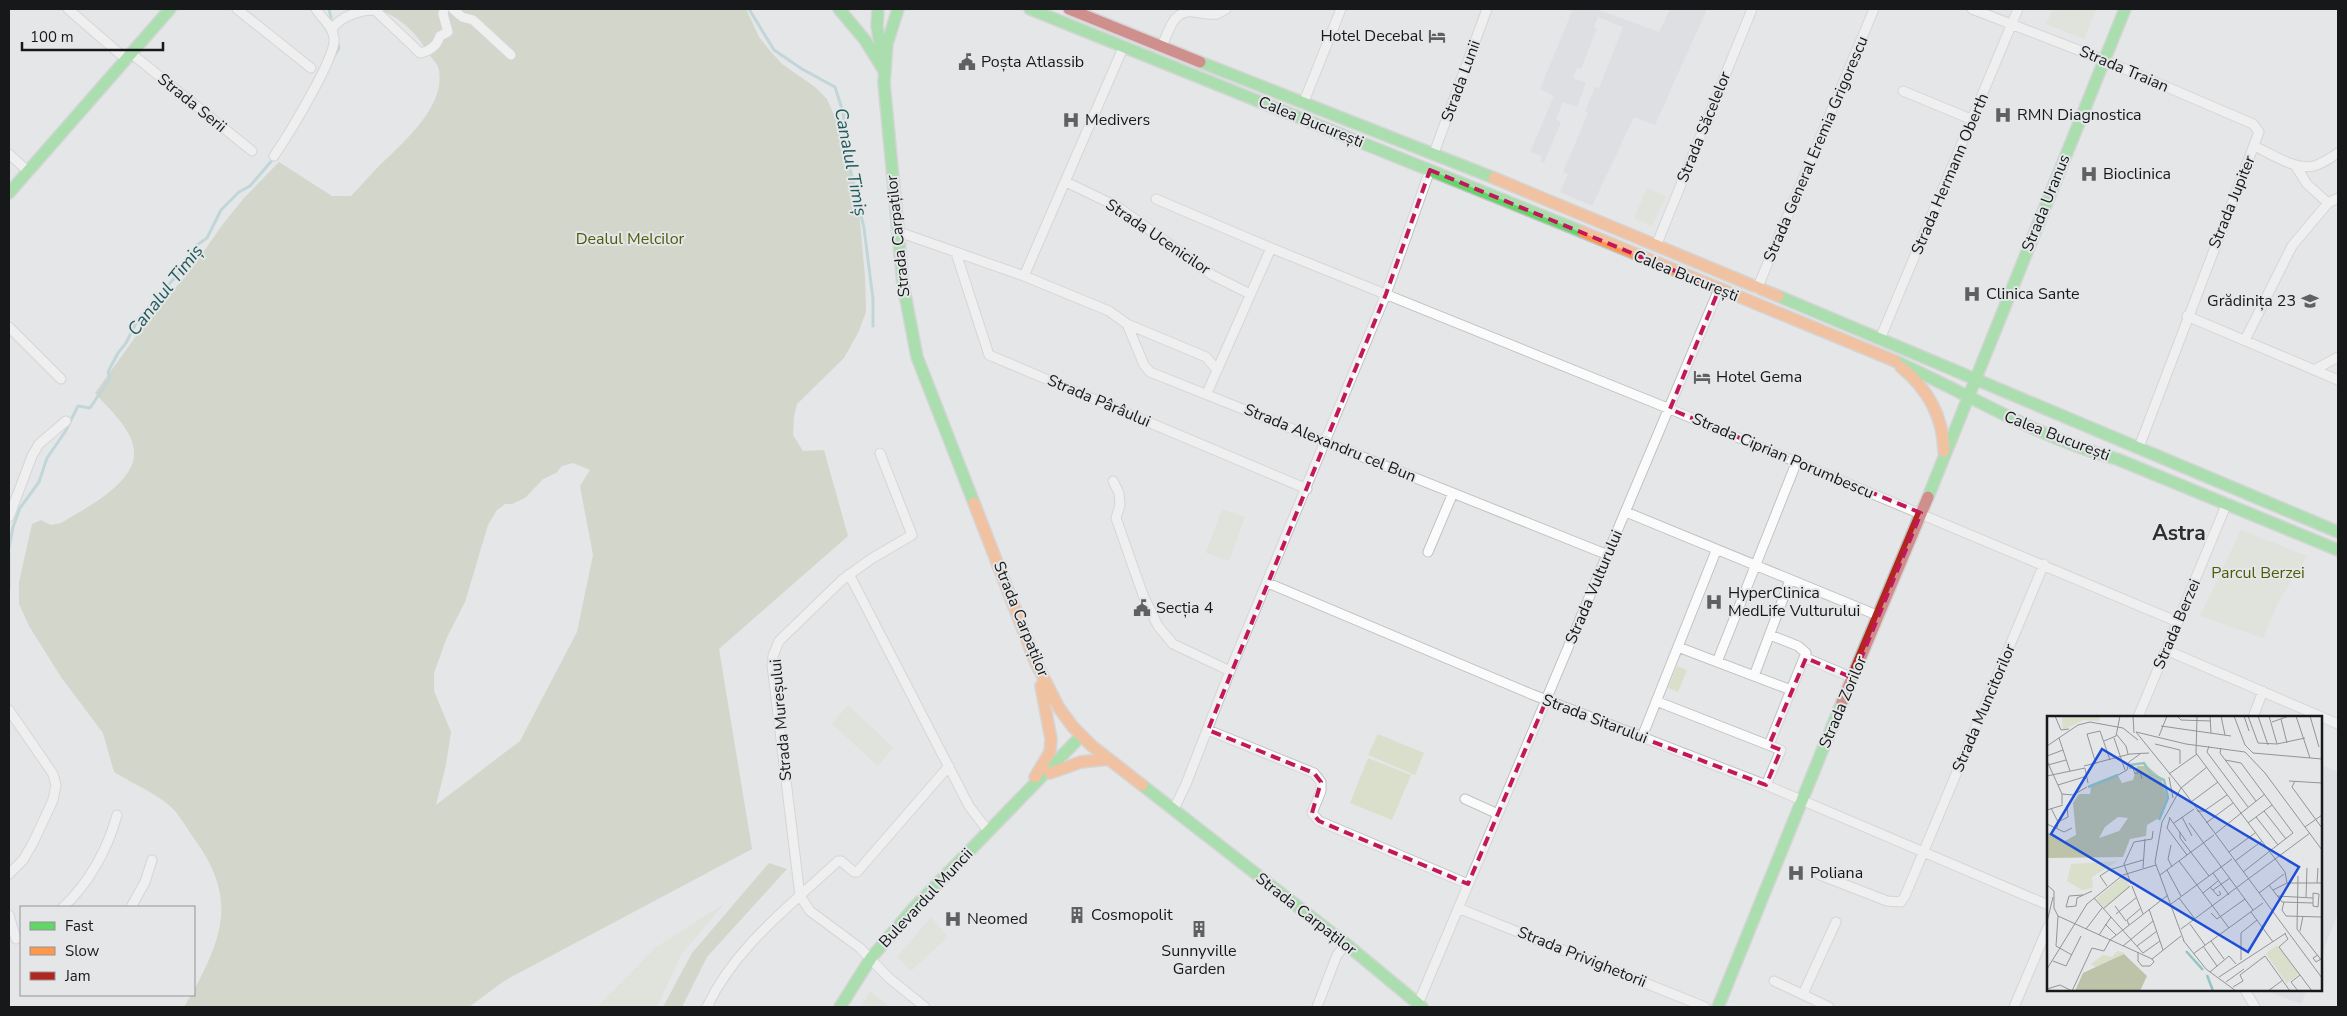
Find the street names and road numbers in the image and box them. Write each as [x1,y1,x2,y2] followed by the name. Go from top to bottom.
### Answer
[1758,33,1874,265] street label: Strada General Eremia Grigorescu
[1436,37,1486,125] street label: Strada Lunii
[2076,40,2172,98] street label: Strada Traian
[153,68,231,138] street label: Strada Serii
[1672,68,1736,186] street label: Strada Săcelelor
[1906,90,1994,258] street label: Strada Hermann Oberth
[1255,91,1367,153] street label: Calea București
[2017,151,2075,255] street label: Strada Uranus
[2203,152,2261,252] street label: Strada Jupiter
[881,174,915,298] street label: Strada Carpaților
[1101,194,1215,280] street label: Strada Ucenicilor
[1630,245,1742,307] street label: Calea București
[1044,369,1154,433] street label: Strada Pârâului
[1241,398,1419,488] street label: Strada Alexandru cel Bun
[2001,406,2113,466] street label: Calea București
[1689,408,1877,504] street label: Strada Ciprian Porumbescu
[1560,527,1628,647] street label: Strada Vulturului
[988,558,1054,680] street label: Strada Carpaților
[2148,576,2206,672] street label: Strada Berzei
[1947,640,2021,776] street label: Strada Muncitorilor
[1814,652,1872,752] street label: Strada Zorilor
[765,658,797,782] street label: Strada Mureșului
[1539,689,1651,749] street label: Strada Sitarului
[874,843,978,953] street label: Bulevardul Muncii
[1251,868,1361,961] street label: Strada Carpaților
[1514,921,1650,993] street label: Strada Privighetorii

